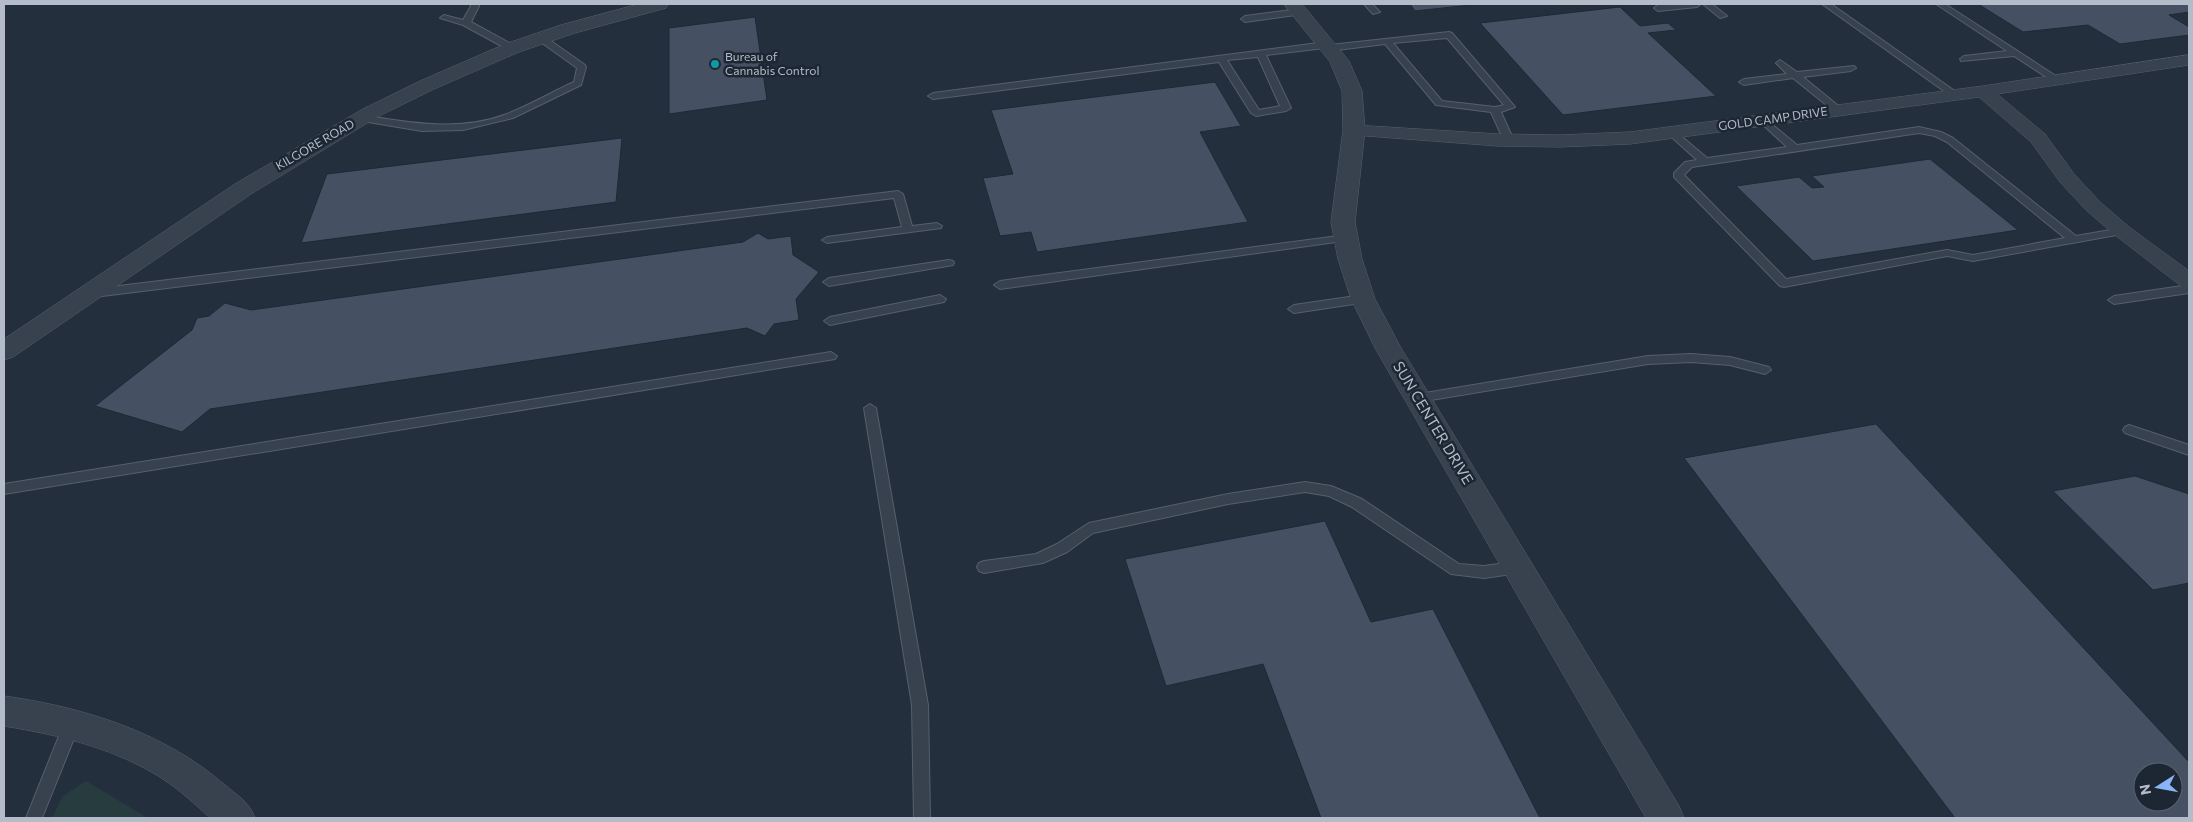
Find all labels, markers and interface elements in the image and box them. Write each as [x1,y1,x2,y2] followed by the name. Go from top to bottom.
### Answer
[725,49,819,77] place label: Bureau of Cannabis Control
[709,58,721,70] marker: Bureau of Cannabis Control
[1717,103,1828,133] street label: GOLD CAMP DRIVE
[273,116,356,172] street label: KILGORE ROAD
[1390,358,1478,487] street label: SUN CENTER DRIVE
[2133,762,2183,812] north arrow
[2135,783,2154,796] text: N

